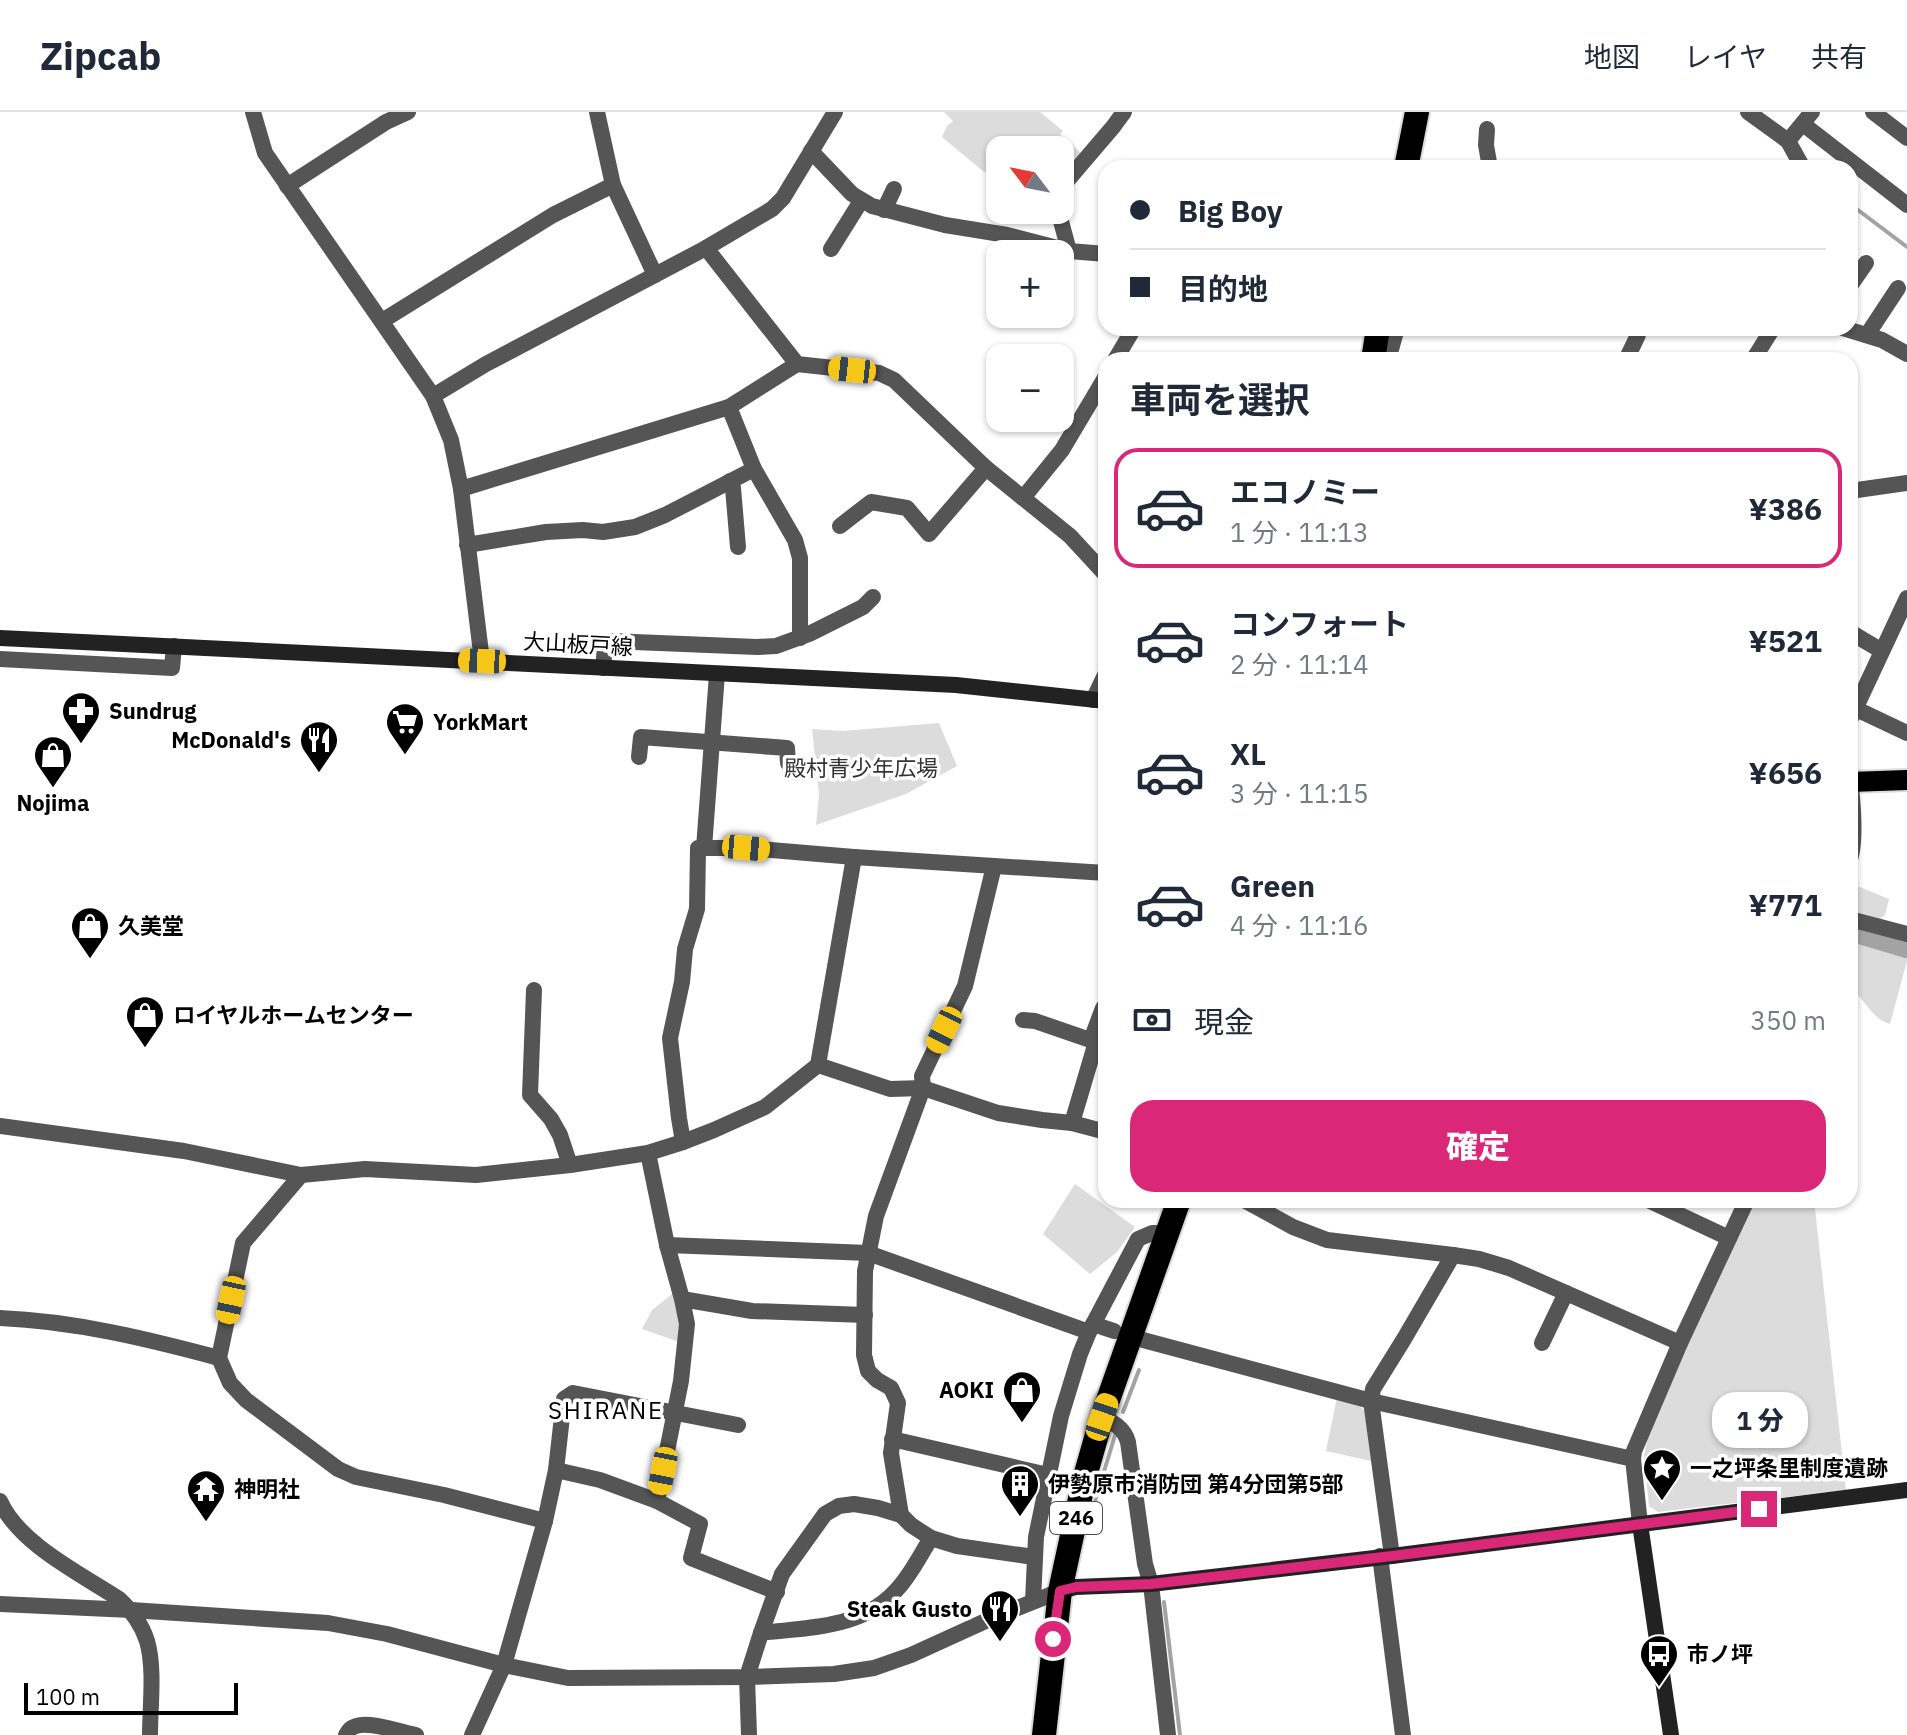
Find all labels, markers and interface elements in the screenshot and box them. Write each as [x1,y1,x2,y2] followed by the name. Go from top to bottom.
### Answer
[40,31,161,80] text: Zipcab
[1584,38,1640,75] text: 地図
[1684,38,1767,75] text: レイヤ
[1811,38,1867,75] text: 共有
[986,136,1074,224] north arrow
[986,136,1074,432] map controls
[1178,191,1283,230] text: Big Boy
[986,240,1074,328] button: +
[1178,269,1268,308] text: 目的地
[986,344,1074,432] button: −
[827,356,877,384] car
[1130,376,1310,423] text: 車両を選択
[1134,472,1206,544] icon: car
[1230,472,1380,511] text: エコノミー
[1749,489,1822,528] text: ¥386
[1230,515,1368,549] text: 1 分 · 11:13
[1134,604,1206,676] icon: car
[1230,604,1409,643] text: コンフォート
[1749,621,1822,660] text: ¥521
[522,626,634,661] street label: 大山板戸線
[1230,647,1368,681] text: 2 分 · 11:14
[458,648,506,674] car
[60,690,102,745] pharmacy icon: Sundrug
[109,696,197,725] place label: Sundrug
[384,701,426,756] supermarket icon: YorkMart
[433,707,528,736] place label: YorkMart
[298,719,340,774] restaurant icon: McDonald's
[171,725,291,754] place label: McDonald's
[32,734,74,789] shop icon: Nojima
[1230,734,1266,773] text: XL
[1134,736,1206,808] icon: car
[784,753,938,782] park label: 殿村青少年広場
[1749,753,1822,792] text: ¥656
[1230,776,1368,810] text: 3 分 · 11:15
[16,788,90,817] place label: Nojima
[721,834,771,862] car
[1230,866,1315,905] text: Green
[1134,868,1206,940] icon: car
[1749,885,1822,924] text: ¥771
[69,905,111,960] shop icon: 久美堂
[1230,908,1368,942] text: 4 分 · 11:16
[118,911,184,940] place label: 久美堂
[124,994,166,1049] shop icon: ロイヤルホームセンター
[1130,998,1174,1042] icon: cash
[173,1000,414,1029] place label: ロイヤルホームセンター
[1194,1002,1254,1041] text: 現金
[923,1003,965,1057] car
[1750,1003,1826,1037] text: 350 m
[1130,1100,1826,1192] button: 確定
[214,1274,248,1326] car
[1001,1369,1043,1424] shop icon: AOKI
[939,1375,994,1404] place label: AOKI
[1083,1390,1121,1444] car
[1711,1393,1807,1449] callout: 1 分
[548,1394,664,1426] district label: SHIRANE
[1736,1403,1784,1437] text: 1 分
[647,1445,679,1497] car
[1641,1447,1683,1502] place icon: 一之坪条里制度遺跡
[1690,1453,1888,1482] place label: 一之坪条里制度遺跡
[999,1463,1041,1518] building icon: 伊勢原市消防団 第4分団第5部
[185,1468,227,1523] temple icon: 神明社
[1048,1469,1344,1498] place label: 伊勢原市消防団 第4分団第5部
[234,1474,300,1503] place label: 神明社
[1741,1491,1777,1527] route end
[1050,1502,1102,1534] road number: 246
[979,1588,1021,1643] restaurant icon: Steak Gusto
[847,1594,972,1623] place label: Steak Gusto
[1035,1621,1071,1657] route start
[1638,1633,1680,1688] bus stop icon: 市ノ坪
[1687,1639,1753,1668] place label: 市ノ坪
[24,1679,238,1715] scale bar
[36,1682,100,1711] text: 100 m

